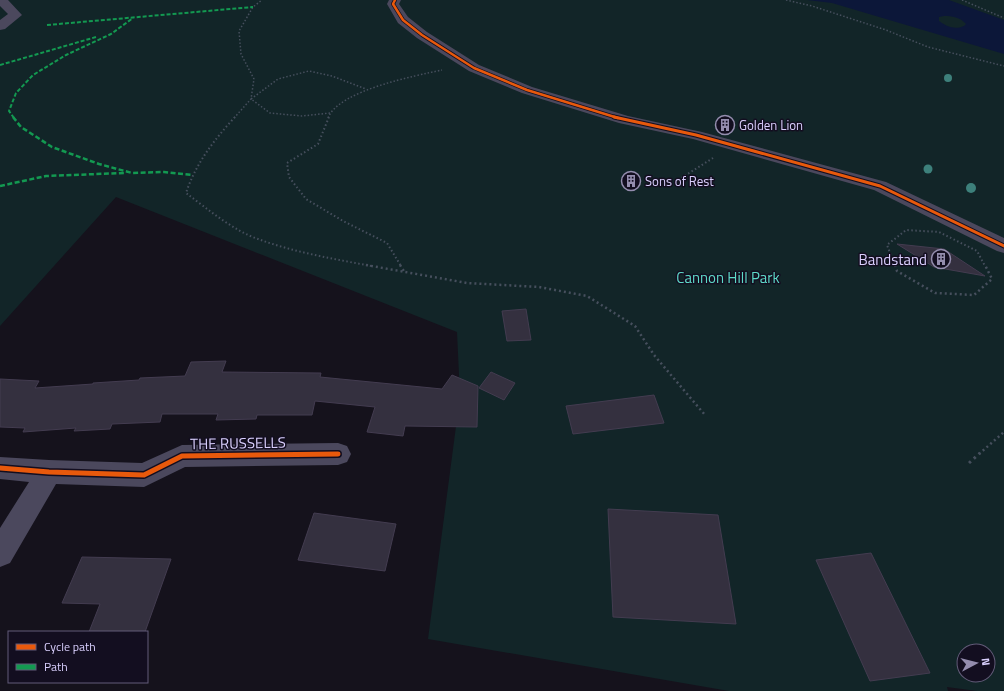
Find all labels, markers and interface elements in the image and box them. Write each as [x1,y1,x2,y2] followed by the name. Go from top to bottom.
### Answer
[714,114,736,136] building icon: Golden Lion
[739,115,803,135] place label: Golden Lion
[620,170,642,192] building icon: Sons of Rest
[645,171,714,191] place label: Sons of Rest
[859,248,927,271] place label: Bandstand
[930,248,952,270] building icon: Bandstand
[676,266,780,289] park label: Cannon Hill Park
[190,431,286,455] street label: THE RUSSELLS
[8,631,148,683] legend
[44,637,96,656] text: Cycle path
[956,643,996,683] north arrow
[44,657,68,676] text: Path
[978,657,994,667] text: N

